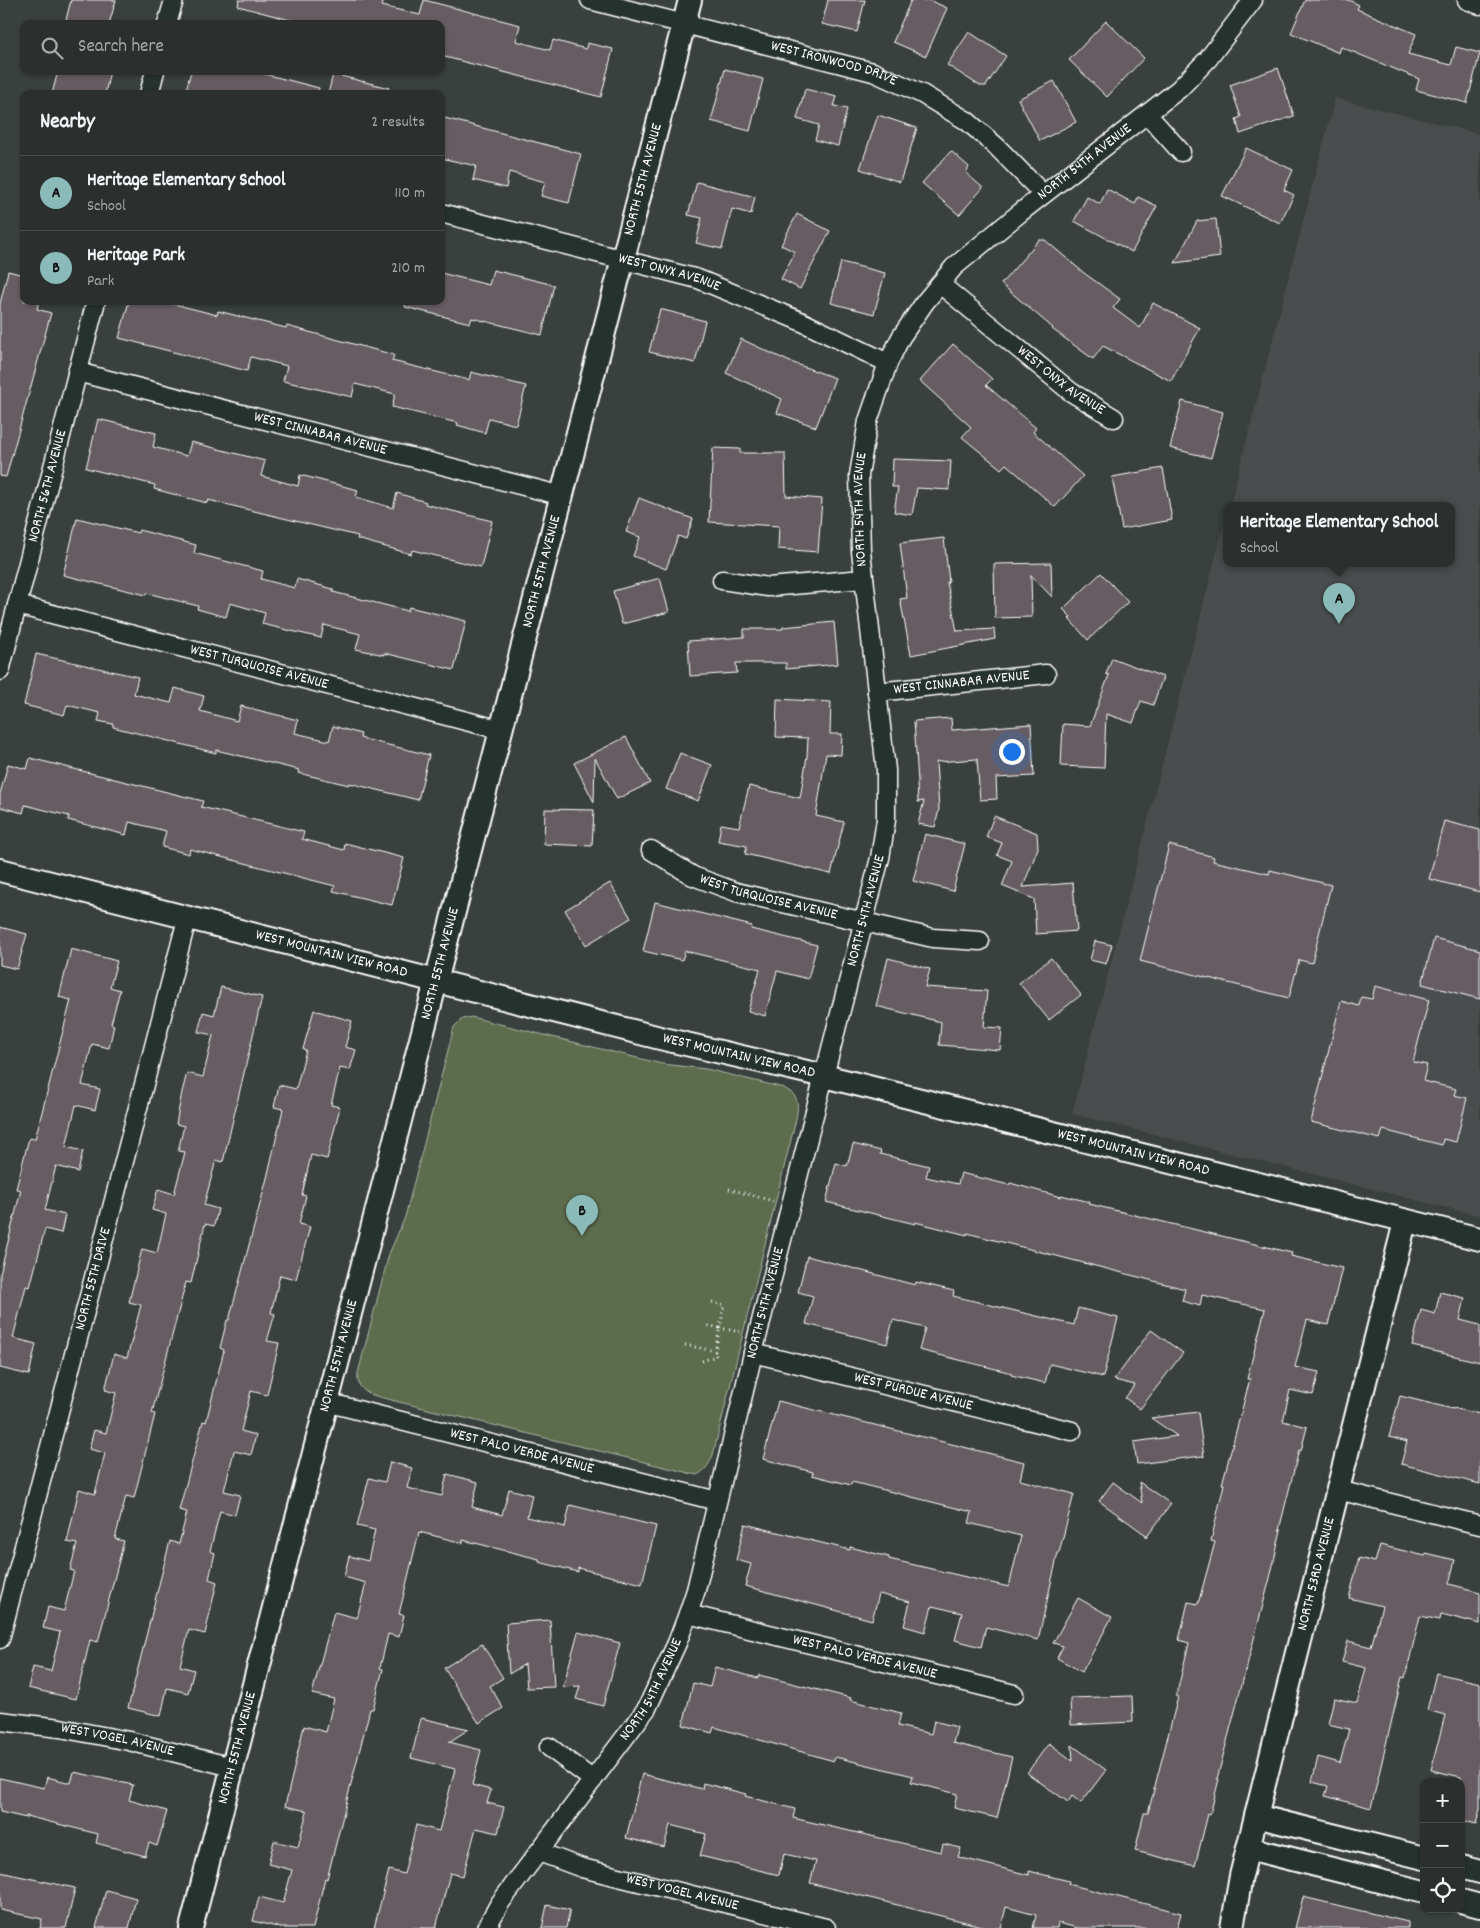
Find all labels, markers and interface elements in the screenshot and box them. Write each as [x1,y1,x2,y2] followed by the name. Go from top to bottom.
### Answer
[20,20,445,75] search box
[38,34,66,62] icon: search
[78,34,164,61] text: Search here
[768,35,901,92] street label: WEST IRONWOOD DRIVE
[40,108,95,138] text: Nearby
[371,111,425,134] text: 2 results
[1033,118,1137,206] street label: NORTH 54TH AVENUE
[618,121,669,238] street label: NORTH 55TH AVENUE
[87,168,285,195] text: Heritage Elementary School
[52,182,60,205] text: A
[395,182,425,205] text: 110 m
[87,195,126,218] text: School
[87,243,185,270] text: Heritage Park
[616,248,724,298] street label: WEST ONYX AVENUE
[52,257,60,280] text: B
[391,257,425,280] text: 210 m
[87,270,114,293] text: Park
[1012,341,1109,421] street label: WEST ONYX AVENUE
[251,407,389,462] street label: WEST CINNABAR AVENUE
[23,427,73,545] street label: NORTH 56TH AVENUE
[848,451,874,568] street label: NORTH 54TH AVENUE
[1223,502,1455,567] popup
[1240,510,1438,537] text: Heritage Elementary School
[517,513,567,630] street label: NORTH 55TH AVENUE
[1240,537,1279,560] text: School
[1323,583,1355,624] pin: A
[188,639,331,696] street label: WEST TURQUOISE AVENUE
[893,665,1031,701] street label: WEST CINNABAR AVENUE
[999,739,1025,765] your location
[842,852,891,969] street label: NORTH 54TH AVENUE
[696,868,840,926] street label: WEST TURQUOISE AVENUE
[415,905,466,1022] street label: NORTH 55TH AVENUE
[253,924,410,984] street label: WEST MOUNTAIN VIEW ROAD
[660,1028,818,1085] street label: WEST MOUNTAIN VIEW ROAD
[1055,1123,1212,1182] street label: WEST MOUNTAIN VIEW ROAD
[566,1195,598,1236] pin: B
[70,1225,117,1333] street label: NORTH 55TH DRIVE
[741,1245,791,1361] street label: NORTH 54TH AVENUE
[314,1297,364,1414] street label: NORTH 55TH AVENUE
[852,1367,975,1417] street label: WEST PURDUE AVENUE
[447,1423,596,1480] street label: WEST PALO VERDE AVENUE
[1292,1515,1342,1633] street label: NORTH 53RD AVENUE
[790,1629,939,1686] street label: WEST PALO VERDE AVENUE
[615,1635,689,1746] street label: NORTH 54TH AVENUE
[213,1689,263,1806] street label: NORTH 55TH AVENUE
[59,1717,176,1763] street label: WEST VOGEL AVENUE
[1420,1778,1465,1913] map controls
[1420,1778,1465,1823] button: +
[1420,1823,1465,1868] button: −
[624,1868,741,1917] street label: WEST VOGEL AVENUE
[1420,1868,1465,1913] button: locate

